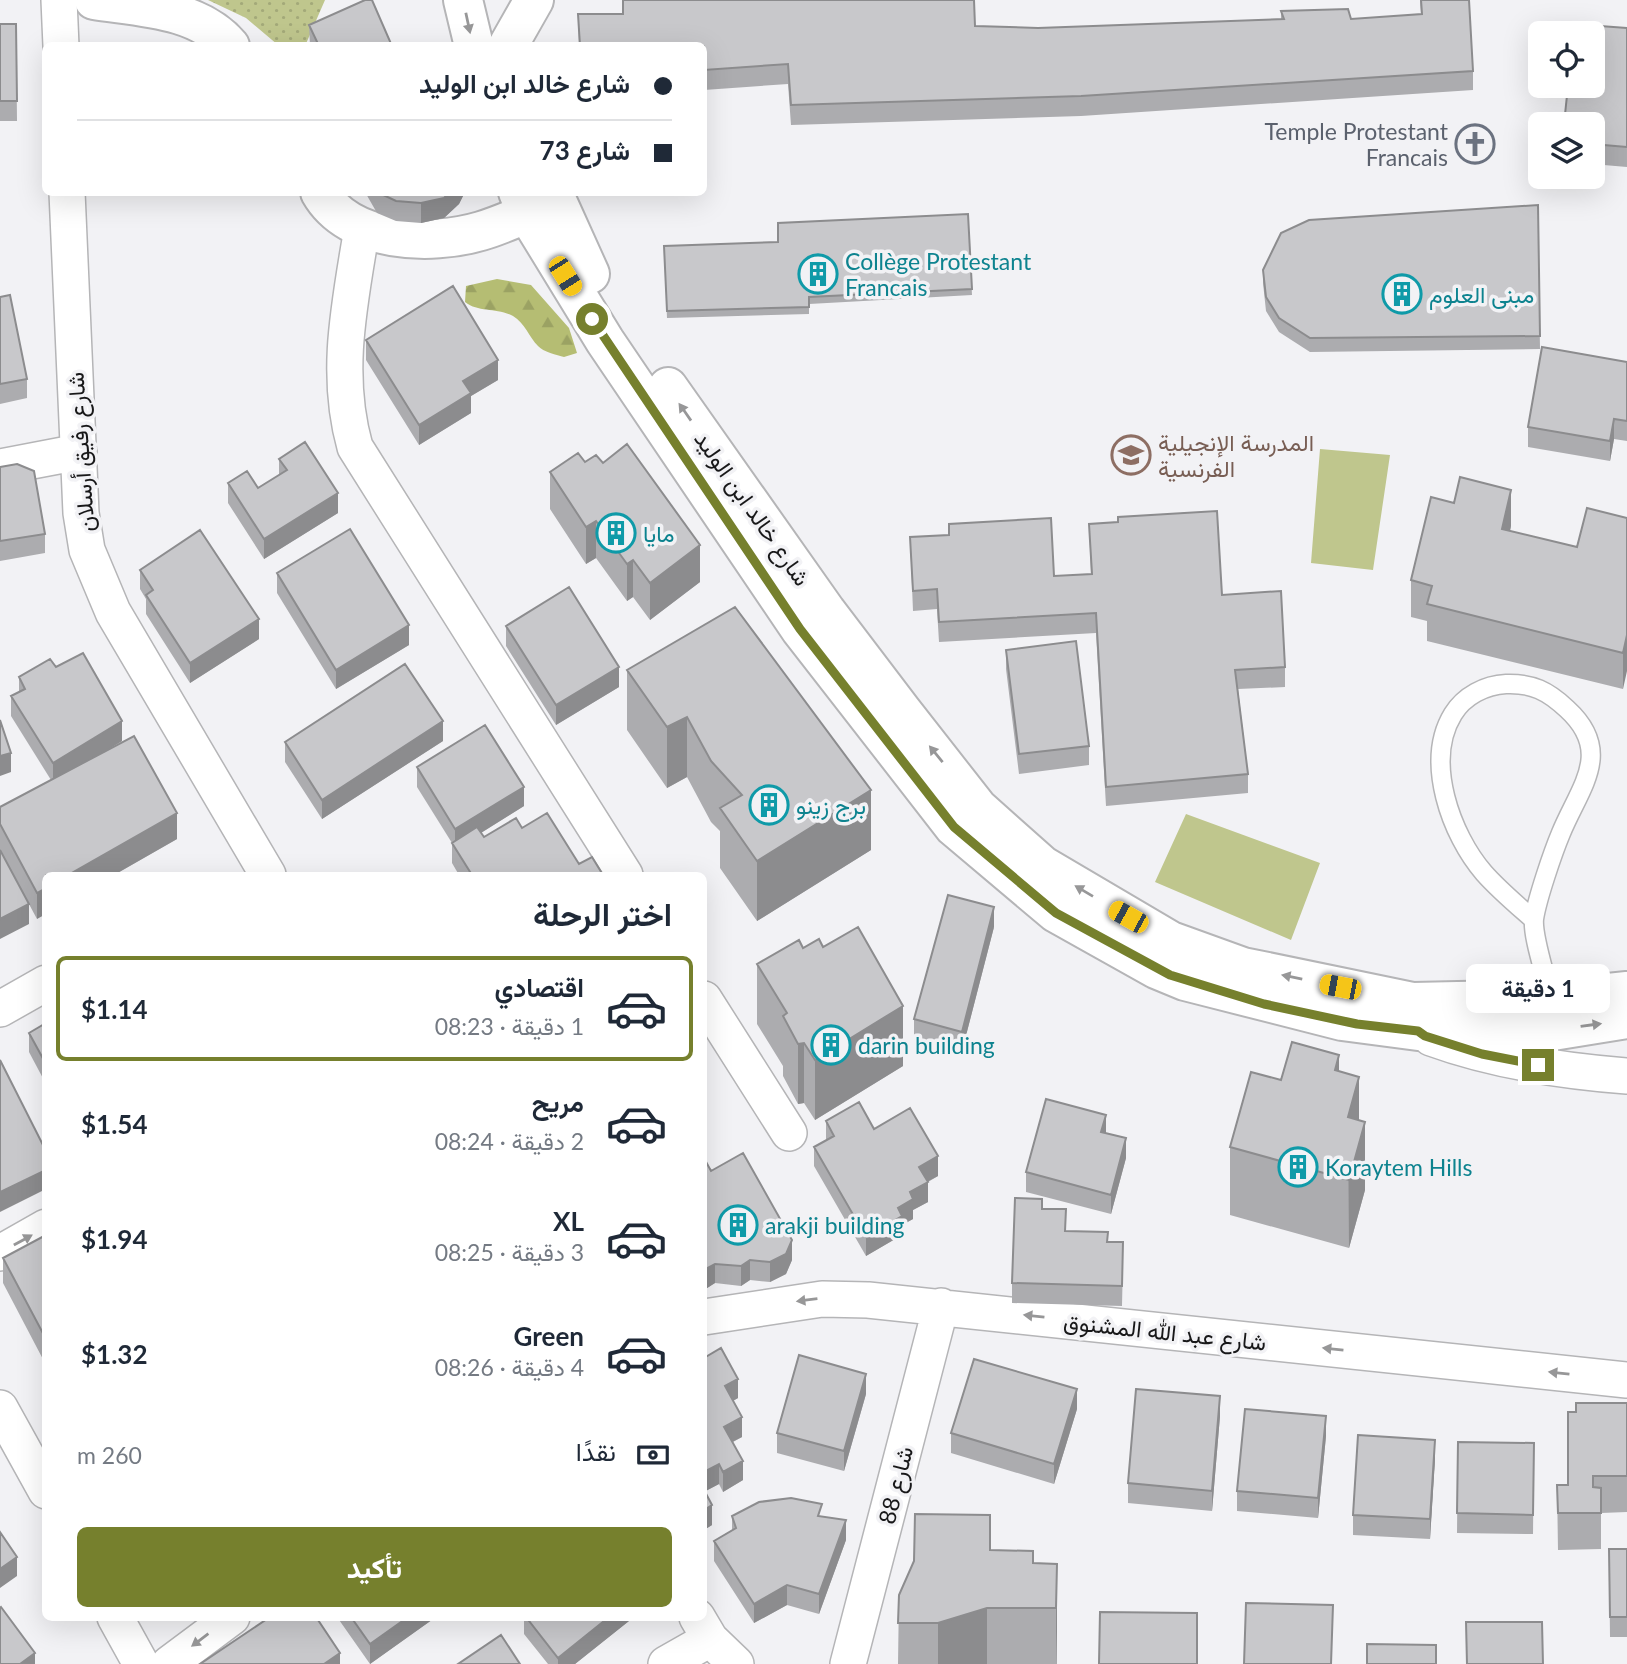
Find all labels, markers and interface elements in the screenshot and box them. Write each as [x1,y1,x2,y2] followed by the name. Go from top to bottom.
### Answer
[463,12,474,34] one-way arrow
[1528,21,1605,189] map controls
[1528,21,1605,98] button: locate
[419,67,630,99] text: شارع خالد ابن الوليد
[1528,112,1605,189] button: layers
[1265,117,1449,171] place label: Temple Protestant Francais
[1454,123,1496,165] church icon: Temple Protestant Francais
[540,134,630,166] text: شارع 73
[845,247,1032,301] place label: Collège Protestant Francais
[545,253,586,299] car
[797,253,839,295] building icon: Collège Protestant Francais
[1381,273,1423,315] building icon: مبنى العلوم
[1429,280,1534,310] place label: مبنى العلوم
[576,303,608,335] route start
[60,371,103,533] street label: شارع رفيق أرسلان
[679,403,693,422] one-way arrow
[687,425,817,592] street label: شارع خالد ابن الوليد
[1158,428,1314,484] place label: المدرسة الإنجيلية الفرنسية
[1110,434,1152,476] school or university icon: المدرسة الإنجيلية الفرنسية
[595,512,637,554] building icon: مايا
[643,519,674,547] place label: مايا
[928,746,943,764] one-way arrow
[748,784,790,826] building icon: برج زينو
[796,791,866,822] place label: برج زينو
[1074,885,1093,897] one-way arrow
[533,894,672,933] text: اختر الرحلة
[1105,898,1152,936] car
[1466,964,1610,1012] callout: 1 دقيقة
[495,971,584,1003] text: اقتصادي
[1281,972,1303,983] one-way arrow
[1318,973,1363,1001] car
[1501,974,1575,1002] text: 1 دقيقة
[605,977,668,1040] icon: car
[81,993,148,1025] text: $1.14
[435,1012,584,1040] text: 1 دقيقة · 08:23
[1580,1020,1602,1031] one-way arrow
[810,1024,852,1066] building icon: darin building
[858,1031,995,1059] place label: darin building
[1522,1049,1554,1081] route end
[532,1086,584,1118] text: مريح
[605,1092,668,1155] icon: car
[81,1108,148,1140] text: $1.54
[435,1127,584,1155] text: 2 دقيقة · 08:24
[1277,1146,1319,1188] building icon: Koraytem Hills
[1325,1153,1473,1181] place label: Koraytem Hills
[717,1204,759,1246] building icon: arakji building
[553,1205,584,1237] text: XL
[605,1207,668,1270] icon: car
[765,1211,905,1239] place label: arakji building
[81,1223,148,1255] text: $1.94
[13,1234,32,1246] one-way arrow
[435,1238,584,1266] text: 3 دقيقة · 08:25
[796,1295,818,1306] one-way arrow
[1062,1306,1268,1359] street label: شارع عبد الله المشنوق
[1023,1311,1045,1322] one-way arrow
[514,1320,584,1352] text: Green
[605,1322,668,1385] icon: car
[81,1338,148,1370] text: $1.32
[1322,1343,1344,1354] one-way arrow
[435,1353,584,1381] text: 4 دقيقة · 08:26
[1548,1367,1570,1378] one-way arrow
[576,1435,616,1467] text: نقدًا
[634,1436,672,1474] icon: cash
[77,1441,142,1469] text: 260 m
[872,1443,921,1527] street label: شارع 88
[77,1527,672,1607] button: تأكيد
[192,1633,210,1648] one-way arrow

